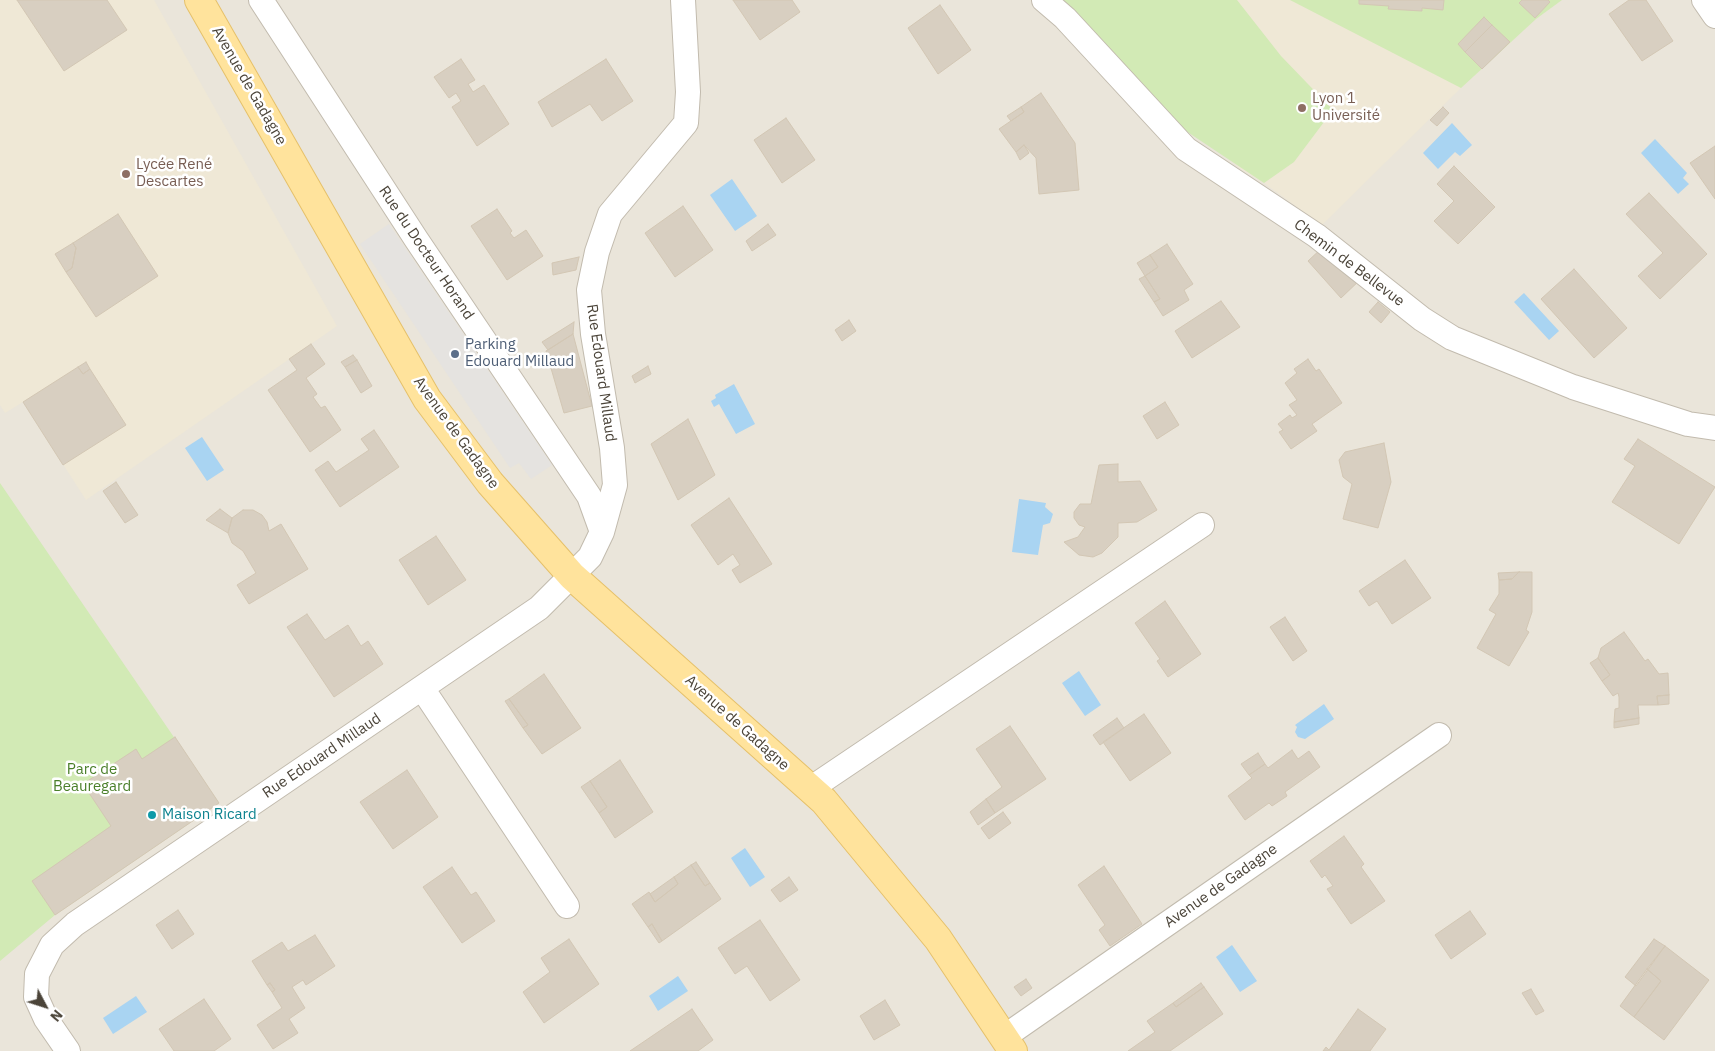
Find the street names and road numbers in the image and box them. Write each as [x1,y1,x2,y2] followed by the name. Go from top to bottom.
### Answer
[208,24,290,148] street label: Avenue de Gadagne
[375,183,477,323] street label: Rue du Docteur Horand
[1290,216,1408,310] street label: Chemin de Bellevue
[582,303,620,443] street label: Rue Edouard Millaud
[409,374,503,492] street label: Avenue de Gadagne
[681,672,793,774] street label: Avenue de Gadagne
[259,710,385,802] street label: Rue Edouard Millaud
[1161,840,1281,932] street label: Avenue de Gadagne

